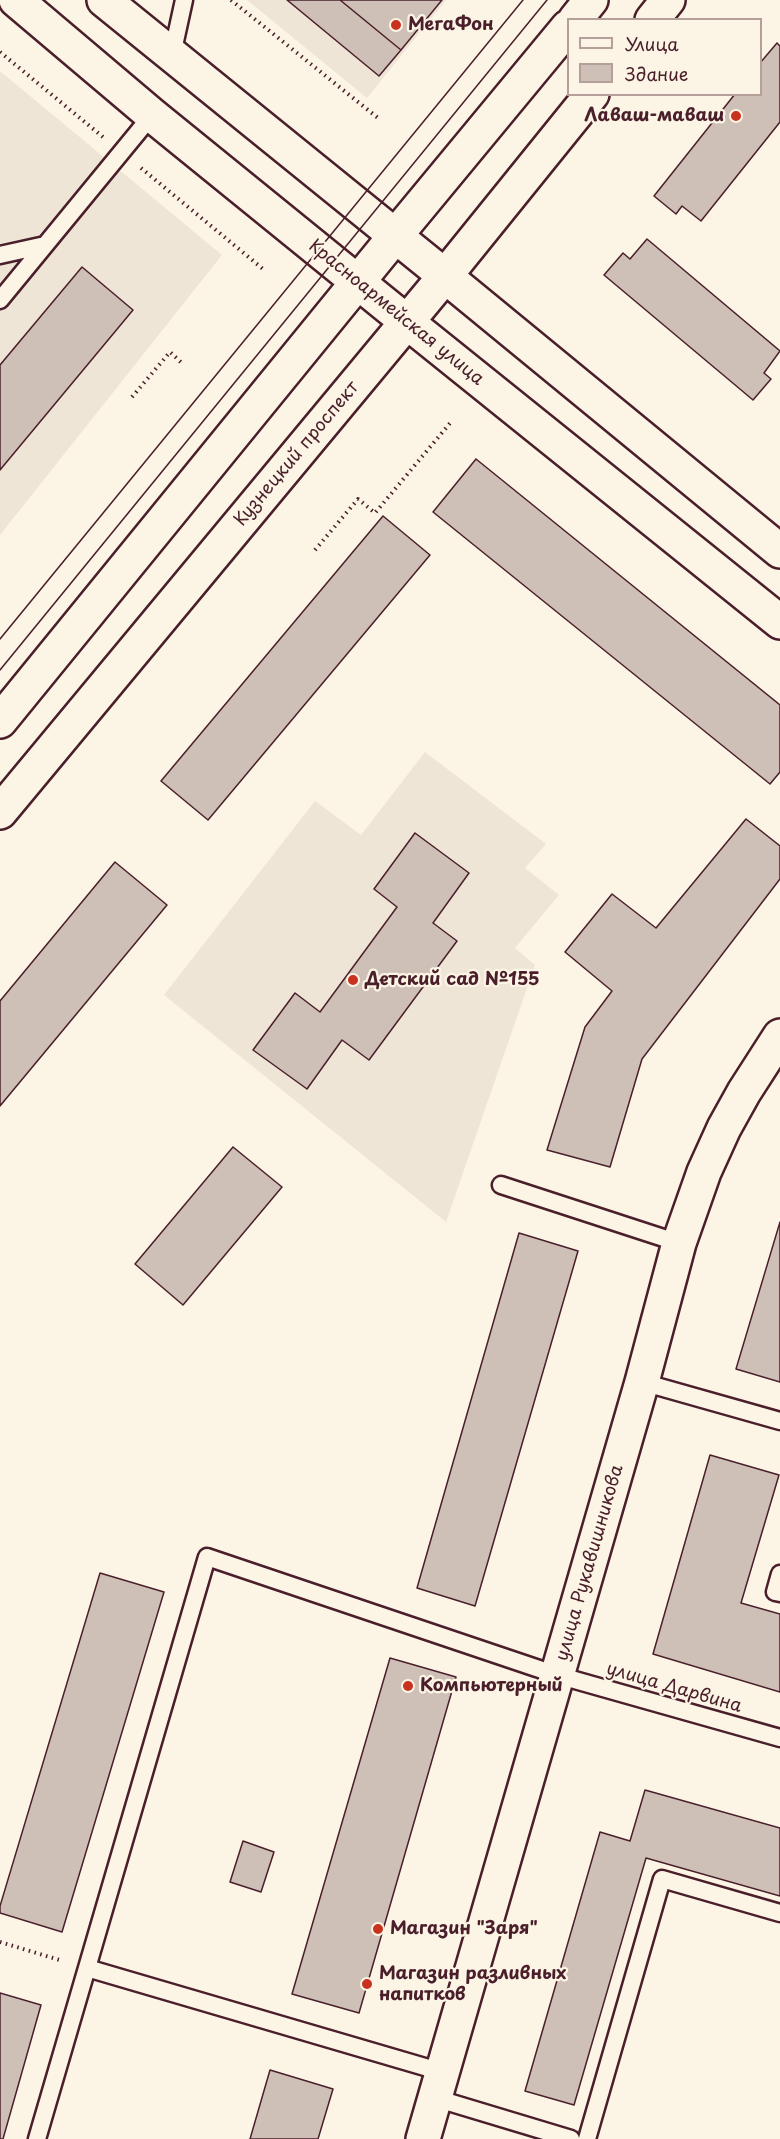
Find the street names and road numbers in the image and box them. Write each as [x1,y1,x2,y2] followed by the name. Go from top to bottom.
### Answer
[304,236,488,390] street label: Красноармейская улица
[230,377,364,531] street label: Кузнецкий проспект
[552,1462,628,1664] street label: улица Рукавишникова
[604,1658,744,1718] street label: улица Дарвина

